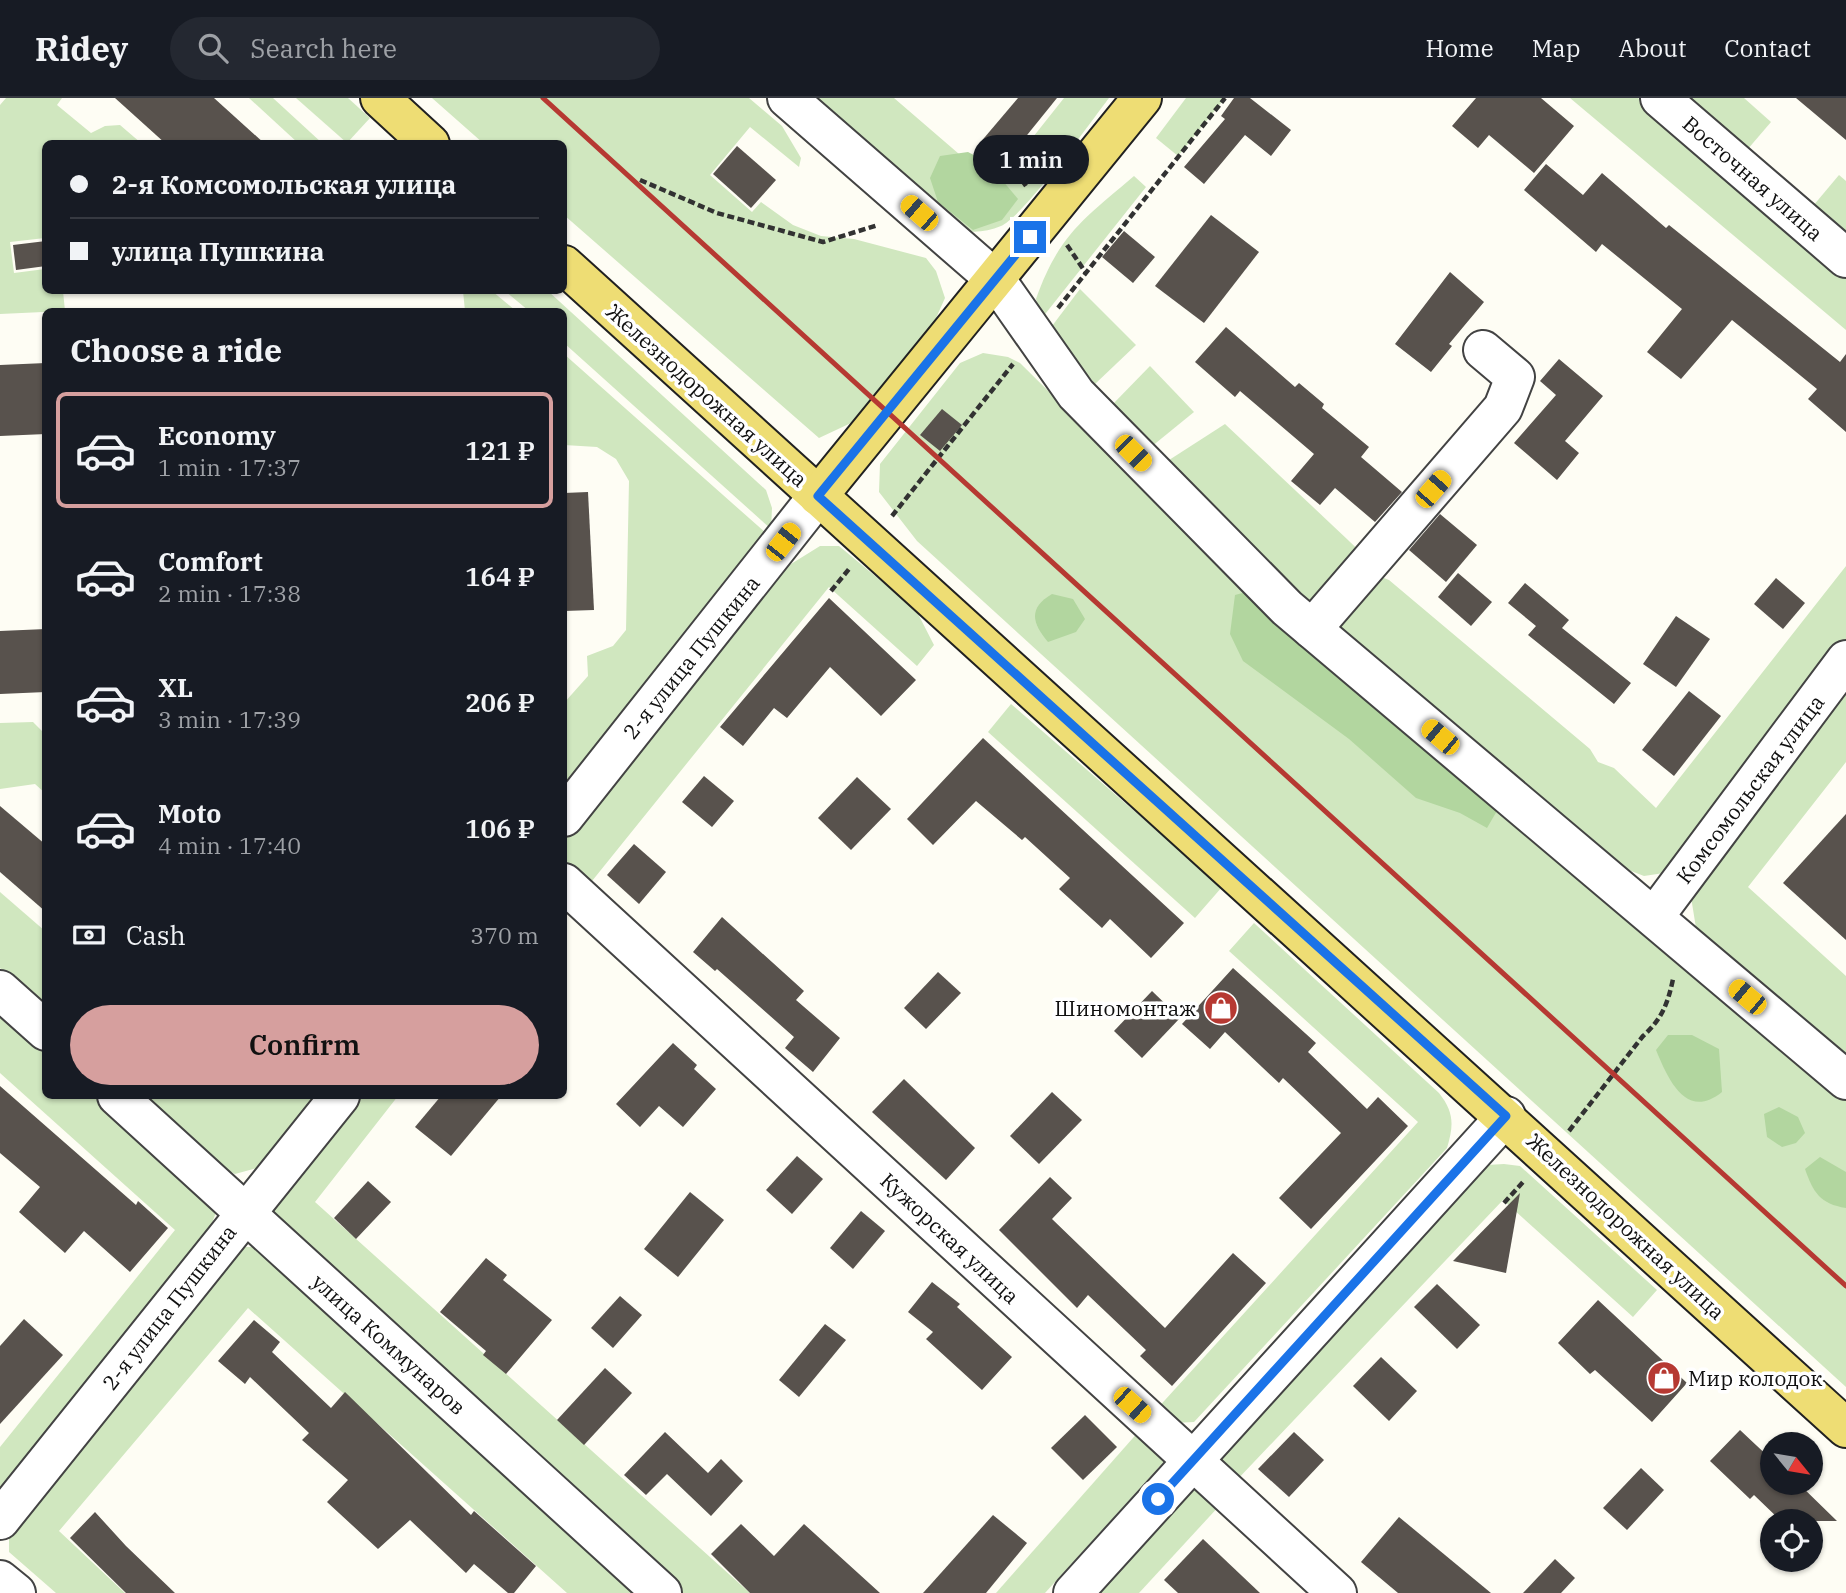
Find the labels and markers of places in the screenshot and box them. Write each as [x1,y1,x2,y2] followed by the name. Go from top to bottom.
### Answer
[1202,989,1240,1027] shop icon: Шиномонтаж
[1055,994,1196,1022] place label: Шиномонтаж
[1645,1359,1683,1397] shop icon: Мир колодок
[1688,1364,1823,1392] place label: Мир колодок

